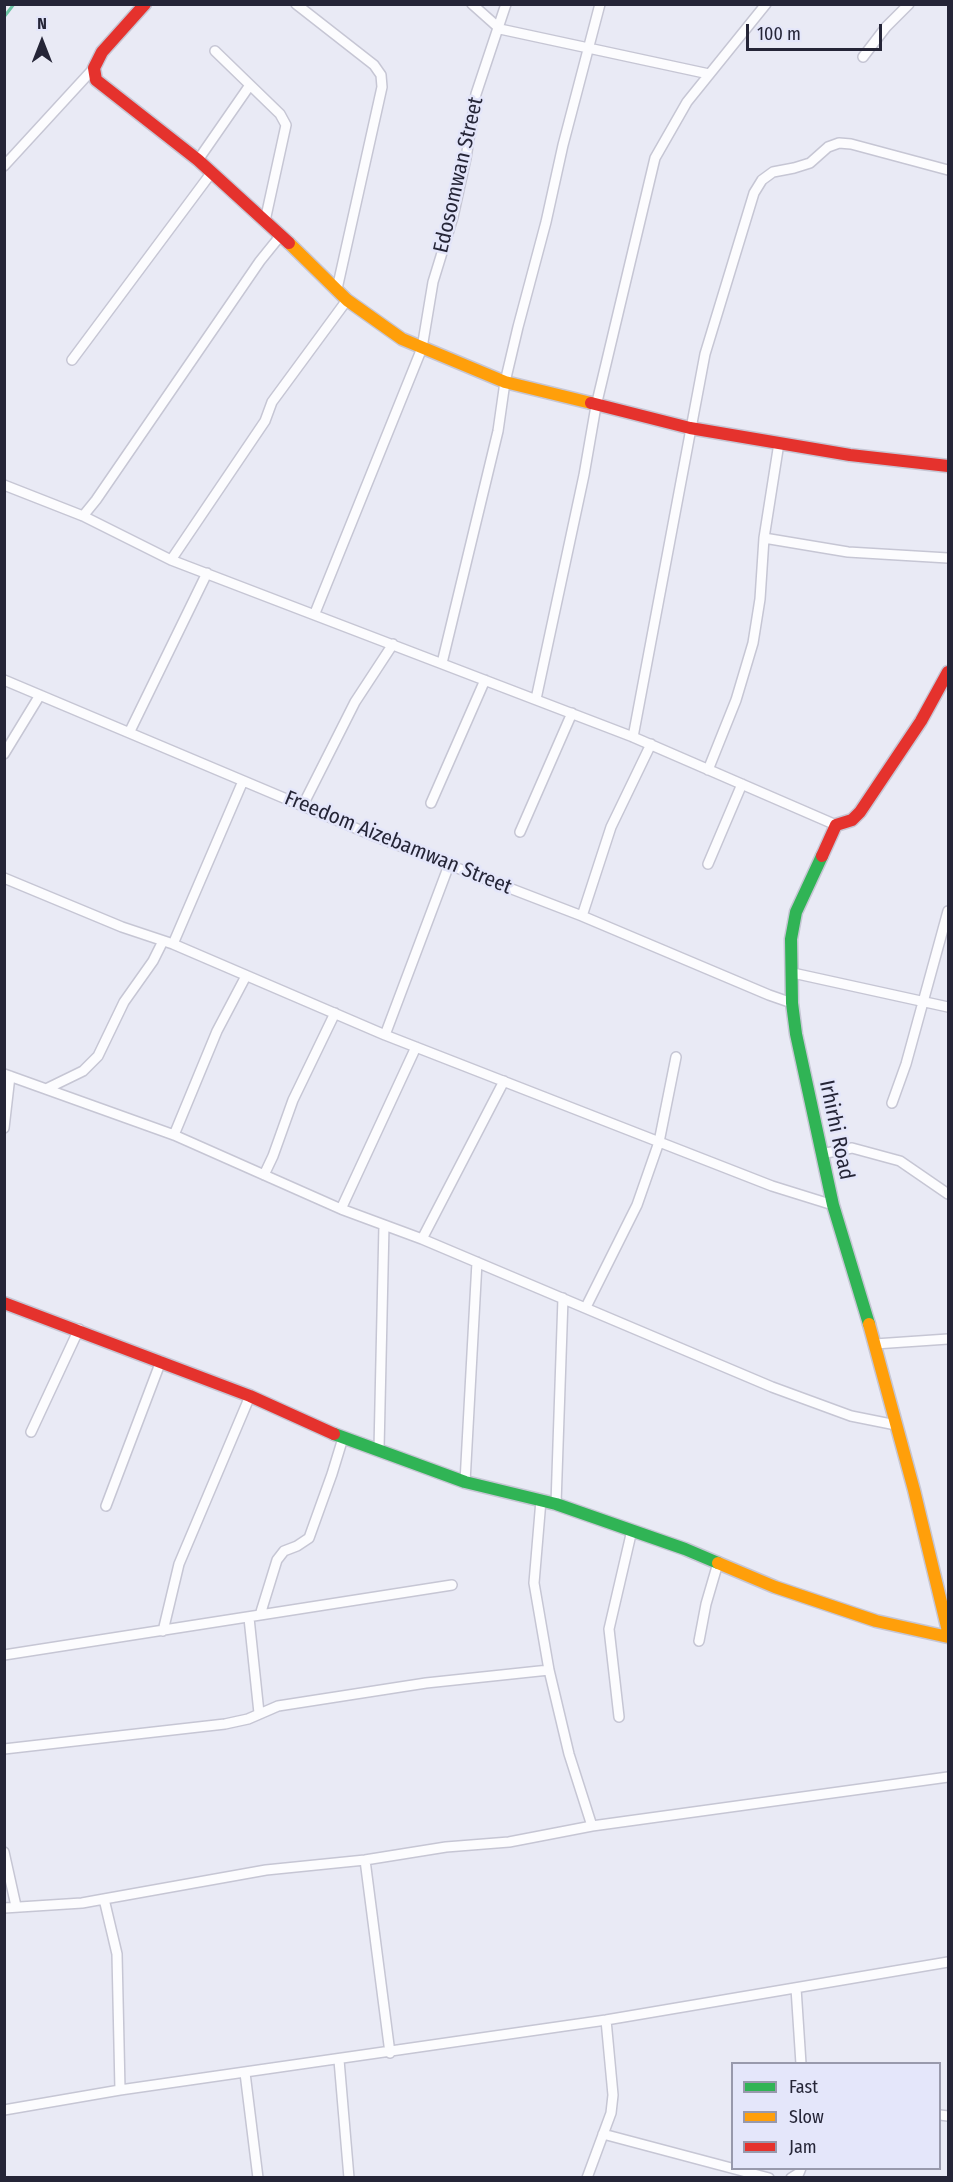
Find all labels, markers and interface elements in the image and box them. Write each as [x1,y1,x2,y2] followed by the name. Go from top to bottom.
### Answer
[12,12,72,72] north arrow
[749,12,886,50] scale bar
[37,14,47,33] text: N
[757,23,801,45] text: 100 m
[429,95,489,255] street label: Edosomwan Street
[281,786,515,900] street label: Freedom Aizebamwan Street
[813,1078,859,1182] street label: Irhirhi Road
[731,2062,941,2170] legend
[789,2076,818,2098] text: Fast
[789,2106,824,2128] text: Slow
[789,2136,817,2158] text: Jam

